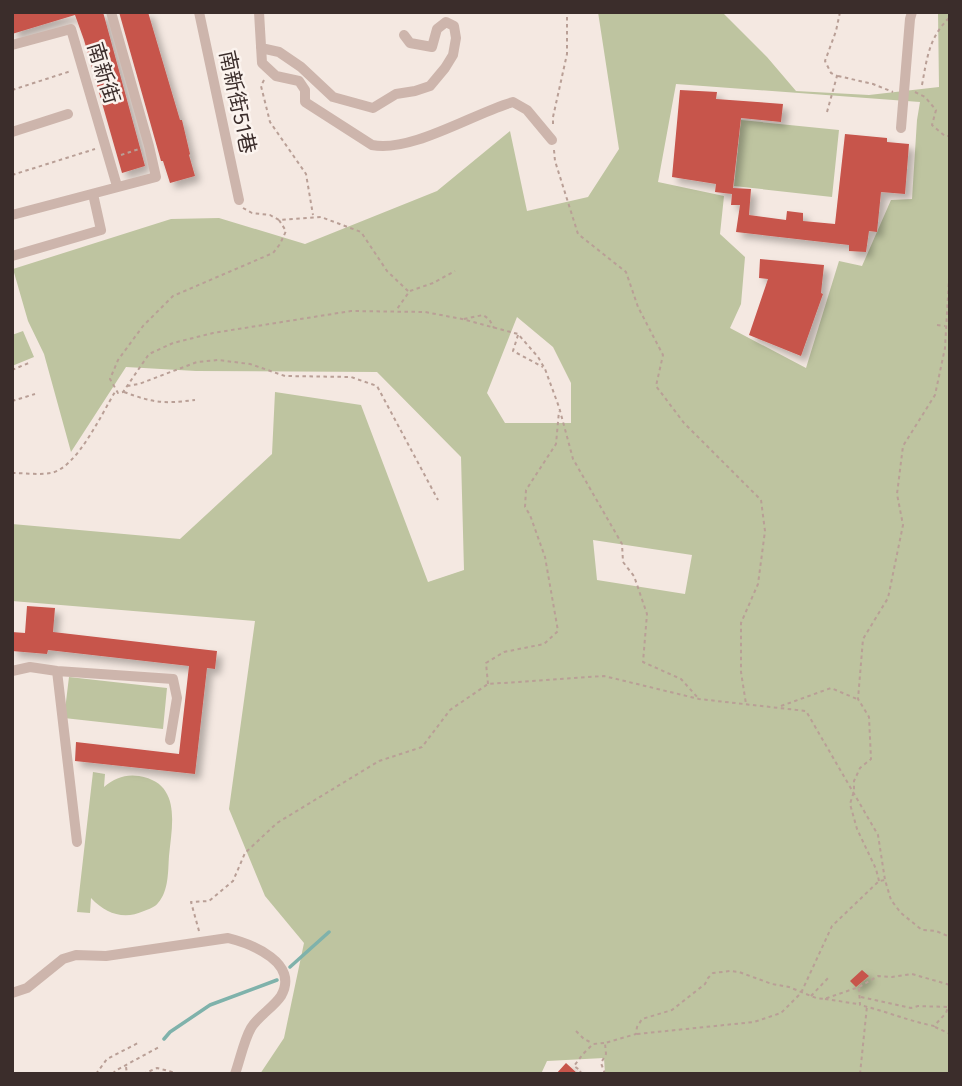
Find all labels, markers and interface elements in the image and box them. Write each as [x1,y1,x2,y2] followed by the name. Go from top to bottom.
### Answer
[83,39,125,107] street label: 南新街
[215,48,261,156] street label: 南新街51巷

